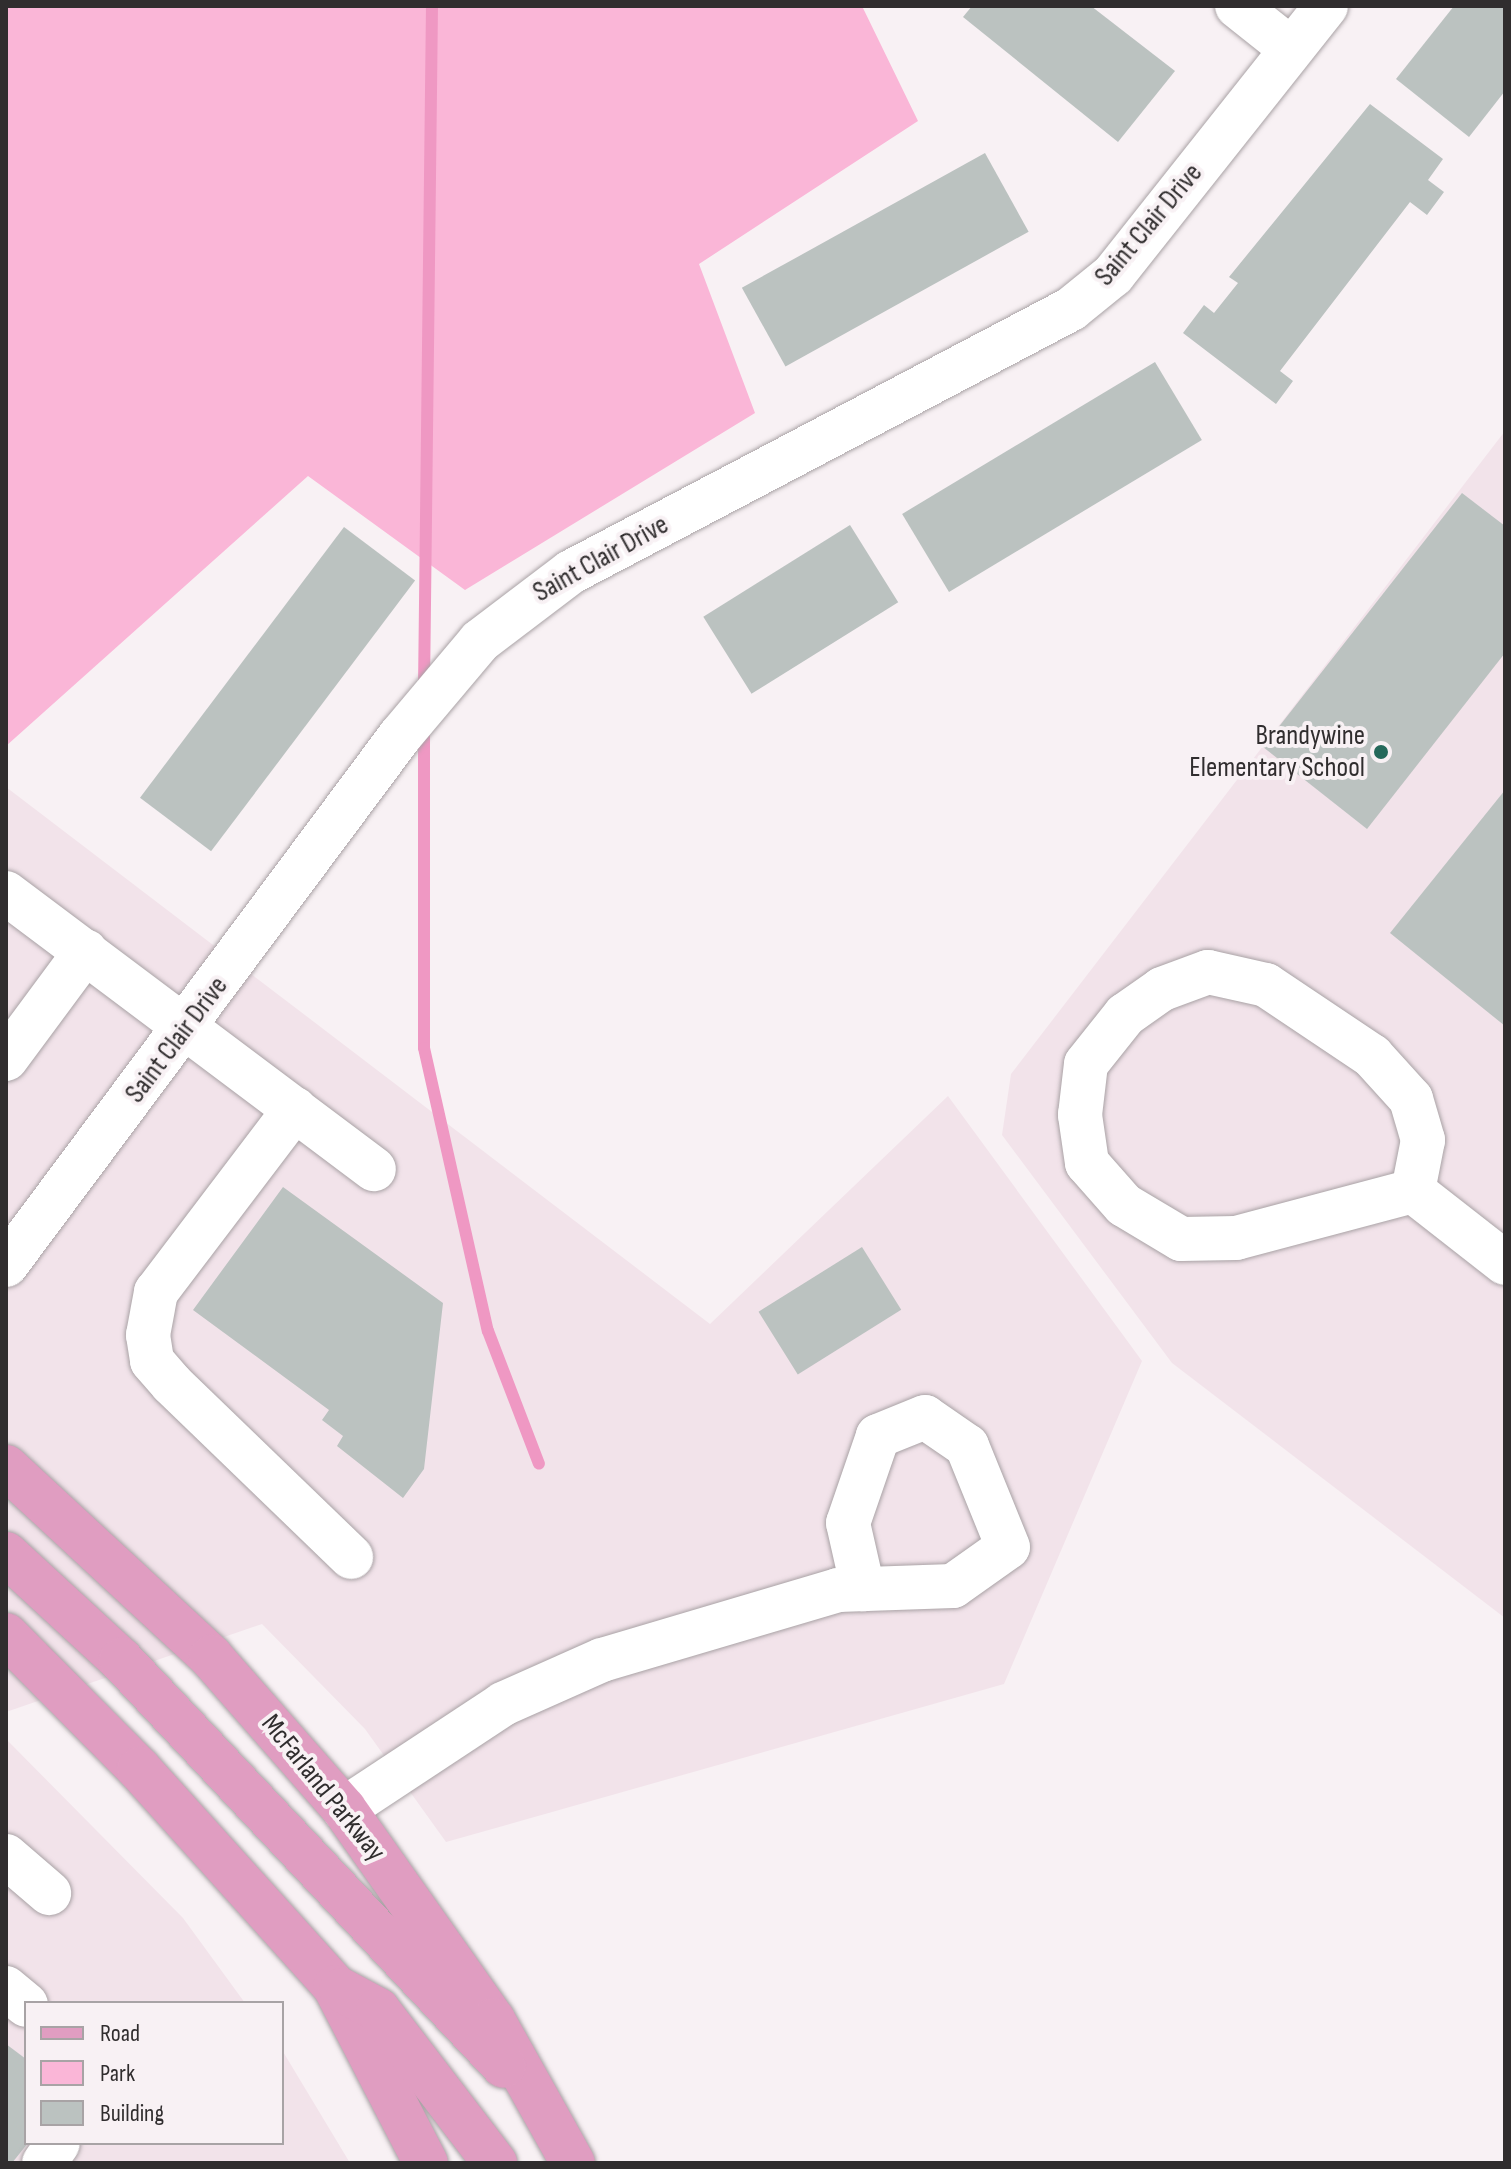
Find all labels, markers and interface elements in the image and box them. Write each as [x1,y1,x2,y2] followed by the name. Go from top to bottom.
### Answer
[1088,157,1210,293] street label: Saint Clair Drive
[528,508,674,610] street label: Saint Clair Drive
[1189,719,1365,785] place label: Brandywine Elementary School
[1372,743,1390,761] marker: Brandywine Elementary School
[119,970,235,1110] street label: Saint Clair Drive
[254,1708,392,1868] street label: McFarland Parkway
[24,2001,284,2145] legend
[100,2019,140,2048] text: Road
[100,2059,135,2088] text: Park
[100,2099,164,2128] text: Building

